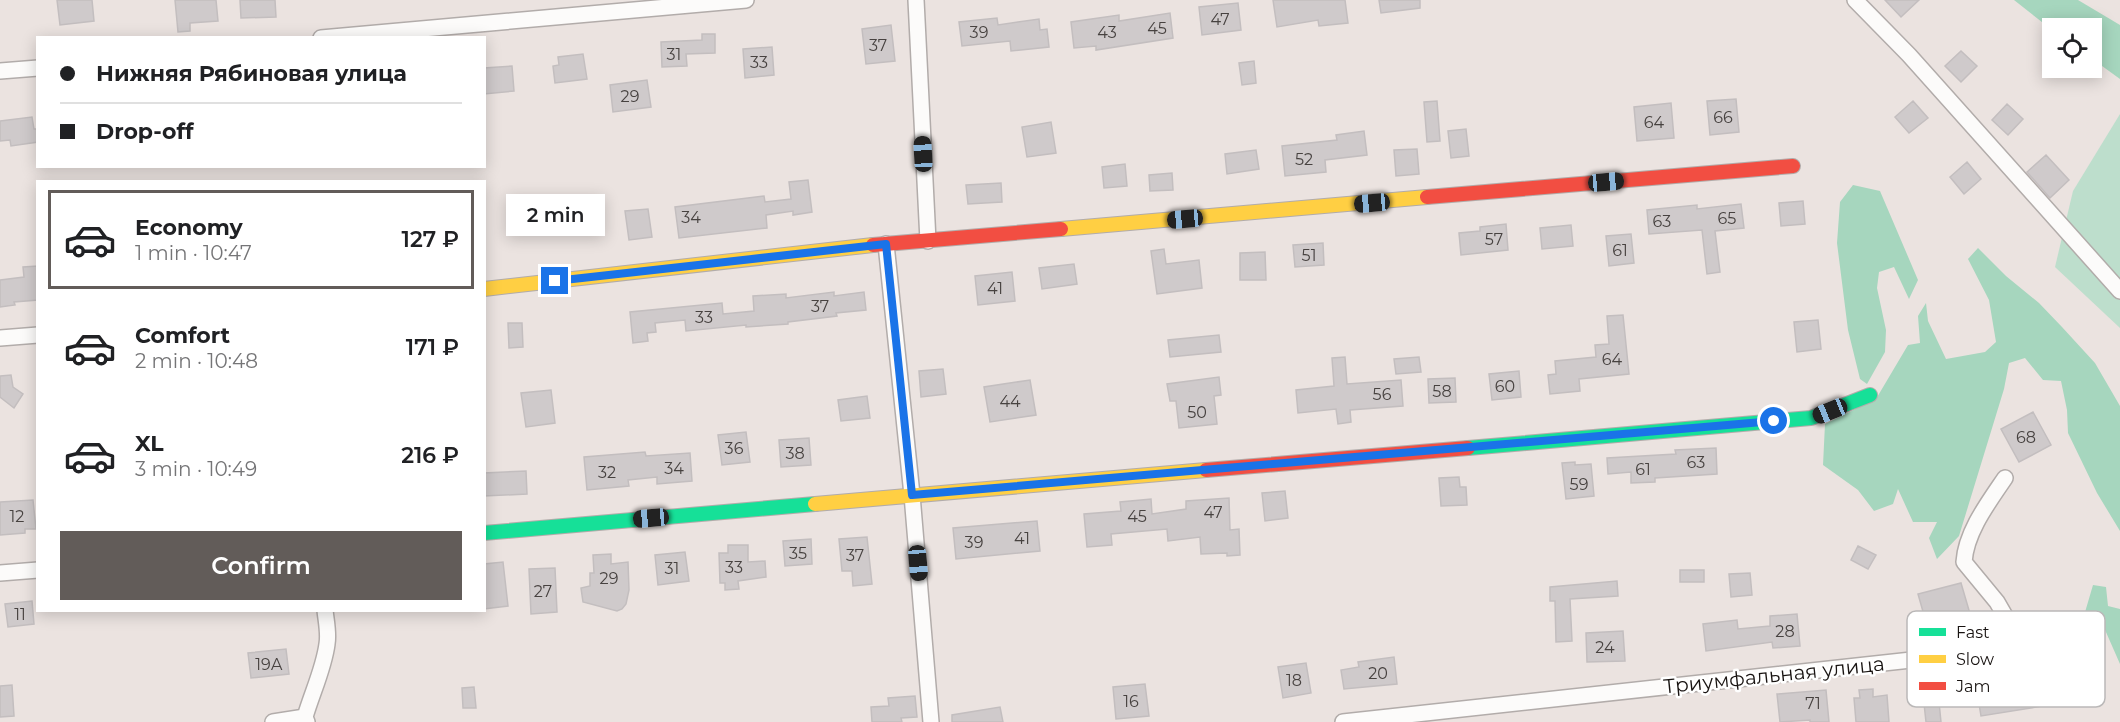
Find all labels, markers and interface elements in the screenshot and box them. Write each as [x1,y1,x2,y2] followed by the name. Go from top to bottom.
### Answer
[1210,10,1230,29] house number: 47
[2042,18,2102,78] map controls
[2042,18,2102,78] button: locate
[1147,19,1167,38] house number: 45
[970,23,988,42] house number: 39
[1097,23,1117,42] house number: 43
[869,36,887,55] house number: 37
[667,45,681,64] house number: 31
[750,53,768,72] house number: 33
[96,60,407,87] text: Нижняя Рябиновая улица
[621,87,639,106] house number: 29
[1713,108,1733,127] house number: 66
[1644,113,1665,132] house number: 64
[96,118,194,145] text: Drop-off
[913,136,933,172] car
[1295,150,1313,169] house number: 52
[1587,171,1625,193] car
[1353,192,1391,214] car
[506,194,604,236] callout: 2 min
[527,203,584,227] text: 2 min
[681,208,701,227] house number: 34
[1166,208,1204,230] car
[1718,209,1736,228] house number: 65
[1653,212,1671,231] house number: 63
[63,213,117,267] icon: car
[135,214,243,241] text: Economy
[402,226,459,253] text: 127 ₽
[1485,230,1503,249] house number: 57
[135,241,252,265] text: 1 min · 10:47
[1612,241,1628,260] house number: 61
[1302,246,1316,265] house number: 51
[541,267,568,294] route end
[987,279,1003,298] house number: 41
[811,297,829,316] house number: 37
[695,308,713,327] house number: 33
[63,321,117,375] icon: car
[135,322,230,349] text: Comfort
[406,334,459,361] text: 171 ₽
[135,349,258,373] text: 2 min · 10:48
[1602,350,1623,369] house number: 64
[1495,377,1515,396] house number: 60
[1432,382,1452,401] house number: 58
[1373,385,1392,404] house number: 56
[999,392,1021,411] house number: 44
[1810,396,1850,426] car
[1187,403,1207,422] house number: 50
[1760,407,1787,434] route start
[2016,428,2036,447] house number: 68
[63,429,117,483] icon: car
[135,430,164,457] text: XL
[725,439,744,458] house number: 36
[401,442,459,469] text: 216 ₽
[785,444,805,463] house number: 38
[1687,453,1705,472] house number: 63
[135,457,257,481] text: 3 min · 10:49
[664,459,684,478] house number: 34
[1635,460,1651,479] house number: 61
[598,463,616,482] house number: 32
[1570,475,1588,494] house number: 59
[1203,503,1223,522] house number: 47
[10,507,24,526] house number: 12
[632,507,670,529] car
[1127,507,1147,526] house number: 45
[1014,529,1030,548] house number: 41
[60,531,462,600] button: Confirm
[965,533,983,552] house number: 39
[789,544,807,563] house number: 35
[907,544,929,582] car
[846,546,864,565] house number: 37
[725,558,743,577] house number: 33
[665,559,679,578] house number: 31
[600,569,618,588] house number: 29
[534,582,552,601] house number: 27
[14,605,26,624] house number: 11
[1907,611,2105,707] legend
[1775,622,1795,641] house number: 28
[1956,623,1990,642] text: Fast
[1595,638,1615,657] house number: 24
[1956,650,1994,669] text: Slow
[1662,651,1886,699] street label: Триумфальная улица
[255,655,283,674] house number: 19А
[1368,664,1388,683] house number: 20
[1286,671,1302,690] house number: 18
[1955,677,1990,696] text: Jam
[1123,692,1139,711] house number: 16
[1805,694,1821,713] house number: 71

